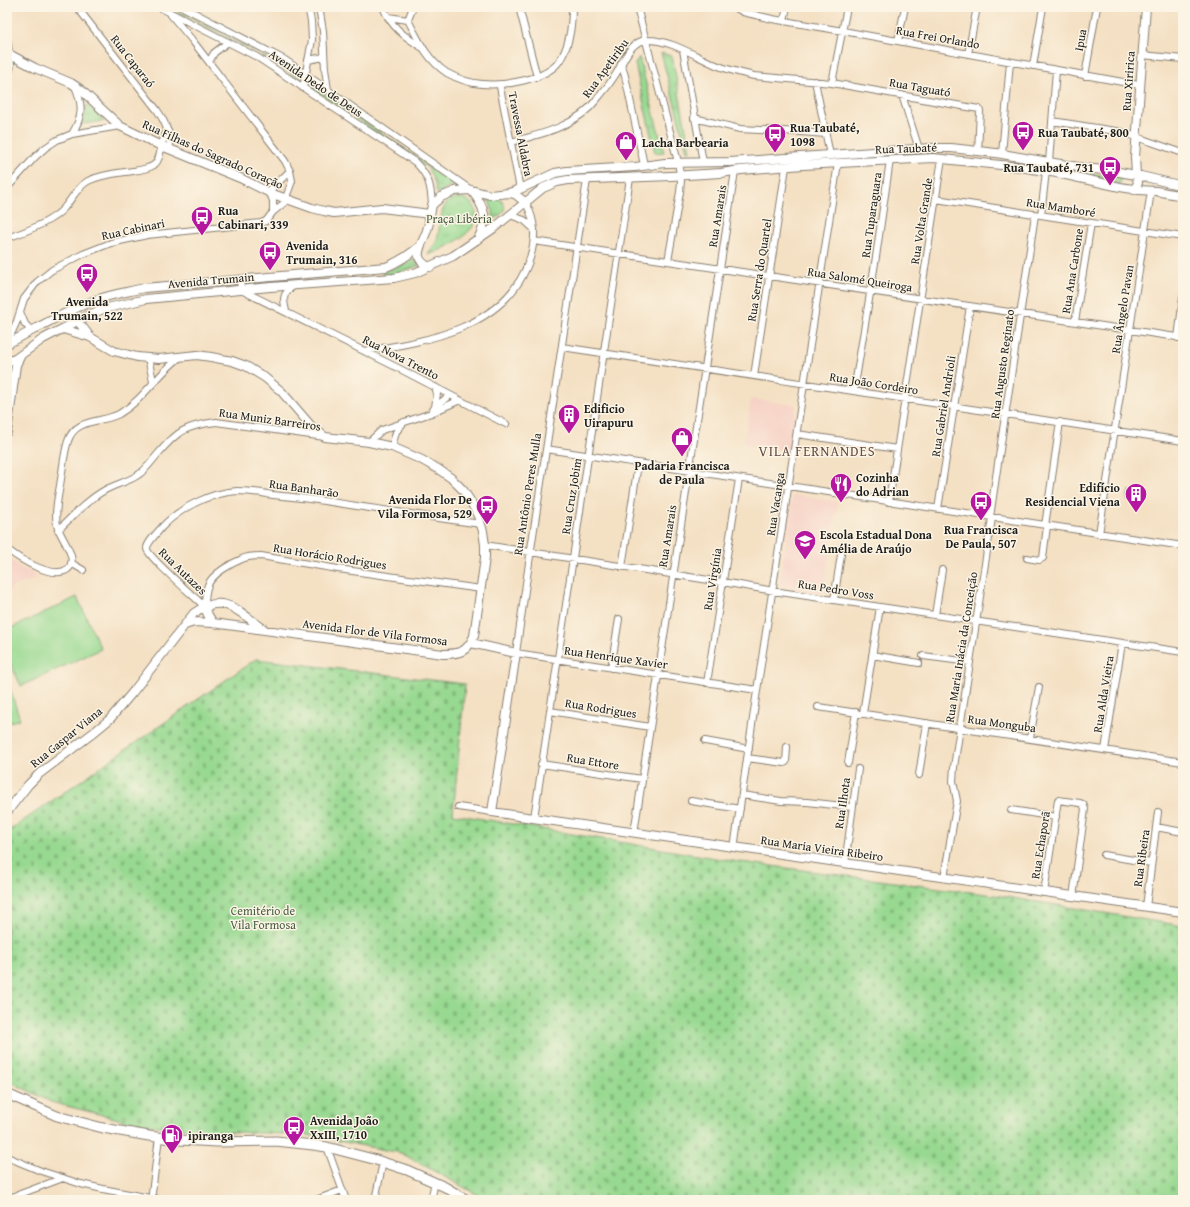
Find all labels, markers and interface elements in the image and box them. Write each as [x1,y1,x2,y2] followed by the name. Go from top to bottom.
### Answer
[895,21,981,53] street label: Rua Frei Orlando
[1070,27,1090,52] street label: Ipua
[107,31,159,91] street label: Rua Caparaó
[578,34,633,101] street label: Rua Apetiribu
[266,45,366,121] street label: Avenida Dedo de Deus
[1117,50,1139,112] street label: Rua Xiririca
[888,73,952,101] street label: Rua Taguató
[504,90,538,178] street label: Travessa Aldabra
[140,115,286,193] street label: Rua Filhas do Sagrado Coração
[790,119,859,150] place label: Rua Taubaté, 1098
[1010,119,1036,152] bus stop icon: Rua Taubaté, 800
[762,121,788,154] bus stop icon: Rua Taubaté, 1098
[1038,124,1129,141] place label: Rua Taubaté, 800
[613,129,639,162] shop icon: Lacha Barbearia
[642,134,730,151] place label: Lacha Barbearia
[875,138,938,158] street label: Rua Taubaté
[1097,154,1123,187] bus stop icon: Rua Taubaté, 731
[1003,159,1094,176] place label: Rua Taubaté, 731
[857,171,885,259] street label: Rua Tuparaguara
[906,176,936,265] street label: Rua Volta Grande
[704,183,730,248] street label: Rua Amarais
[1025,193,1097,221] street label: Rua Mamboré
[218,202,288,233] place label: Rua Cabinari, 339
[189,204,215,237] bus stop icon: Rua Cabinari, 339
[426,210,492,227] park label: Praça Libéria
[100,214,167,244] street label: Rua Cabinari
[742,217,776,323] street label: Rua Serra do Quartel
[1057,227,1087,315] street label: Rua Ana Carbone
[286,237,357,268] place label: Avenida Trumain, 316
[257,239,283,272] bus stop icon: Avenida Trumain, 316
[74,261,100,294] bus stop icon: Avenida Trumain, 522
[806,262,914,296] street label: Rua Salomé Queiroga
[1107,263,1137,355] street label: Rua Ângelo Pavan
[167,268,255,292] street label: Avenida Trumain
[51,293,123,324] place label: Avenida Trumain, 522
[986,308,1018,420] street label: Rua Augusto Reginato
[360,330,442,384] street label: Rua Nova Trento
[927,354,959,458] street label: Rua Gabriel Andrioli
[828,368,920,398] street label: Rua João Cordeiro
[584,400,634,431] place label: Edificio Uirapuru
[556,402,582,435] building icon: Edificio Uirapuru
[218,403,322,435] street label: Rua Muniz Barreiros
[669,425,695,458] shop icon: Padaria Francisca de Paula
[509,431,545,556] street label: Rua Antônio Peres Mulla
[758,441,876,461] district label: VILA FERNANDES
[557,457,585,535] street label: Rua Cruz Jobim
[634,457,730,488] place label: Padaria Francisca de Paula
[856,469,909,500] place label: Cozinha do Adrian
[762,471,788,537] street label: Rua Vacanga
[828,471,854,504] restaurant icon: Cozinha do Adrian
[268,475,340,501] street label: Rua Banharão
[1025,479,1121,510] place label: Edifício Residencial Viena
[1123,481,1149,514] building icon: Edifício Residencial Viena
[968,489,994,522] bus stop icon: Rua Francisca De Paula, 507
[377,491,472,522] place label: Avenida Flor De Vila Formosa, 529
[474,493,500,526] bus stop icon: Avenida Flor De Vila Formosa, 529
[654,503,680,568] street label: Rua Amarais
[944,521,1019,552] place label: Rua Francisca De Paula, 507
[820,526,933,557] place label: Escola Estadual Dona Amélia de Araújo
[792,528,818,561] school or university icon: Escola Estadual Dona Amélia de Araújo
[272,539,388,573] street label: Rua Horácio Rodrigues
[155,544,211,598] street label: Rua Autazes
[699,546,725,611] street label: Rua Virgínia
[941,570,981,724] street label: Rua Maria Inácia da Conceição
[797,575,875,603] street label: Rua Pedro Voss
[301,615,449,649] street label: Avenida Flor de Vila Formosa
[563,641,669,673] street label: Rua Henrique Xavier
[1089,654,1118,734] street label: Rua Alda Vieira
[564,694,638,722] street label: Rua Rodrigues
[26,702,106,771] street label: Rua Gaspar Viana
[967,710,1038,736] street label: Rua Monguba
[566,748,621,774] street label: Rua Ettore
[830,776,854,830] street label: Rua Ilhota
[1026,810,1054,880] street label: Rua Echaporã
[1129,828,1153,888] street label: Rua Ribeira
[760,831,884,865] street label: Rua Maria Vieira Ribeiro
[230,902,296,933] park label: Cemitério de Vila Formosa
[310,1112,379,1143] place label: Avenida João XxIII, 1710
[281,1114,307,1147] bus stop icon: Avenida João XxIII, 1710
[159,1122,185,1155] fuel station icon: ipiranga
[188,1127,234,1144] place label: ipiranga

